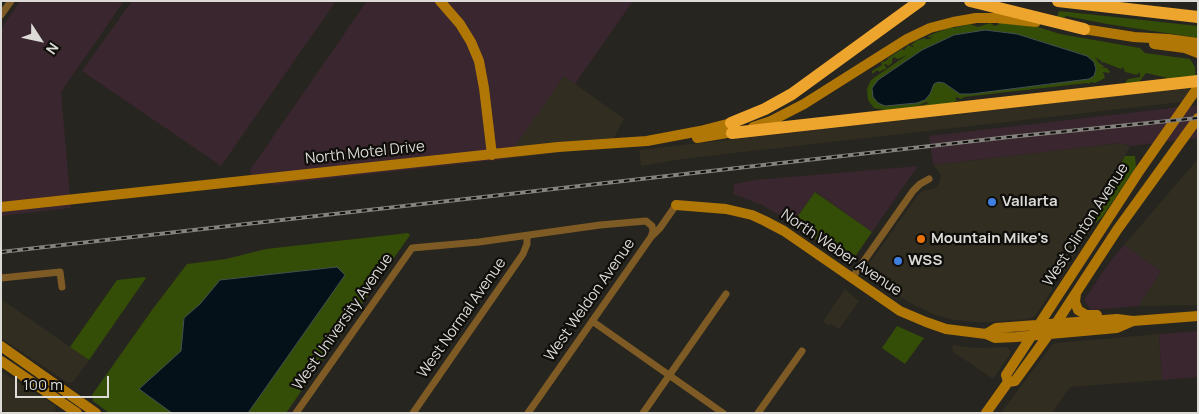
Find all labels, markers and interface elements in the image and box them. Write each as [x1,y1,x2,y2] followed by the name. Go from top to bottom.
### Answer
[15,15,65,65] north arrow
[42,39,63,58] text: N
[304,138,426,168] street label: North Motel Drive
[1039,160,1133,290] street label: West Clinton Avenue
[1002,193,1058,211] place label: Vallarta
[986,196,998,208] marker: Vallarta
[777,206,905,300] street label: North Weber Avenue
[931,230,1048,248] place label: Mountain Mike's
[915,233,927,245] marker: Mountain Mike's
[541,235,639,365] street label: West Weldon Avenue
[289,250,397,394] street label: West University Avenue
[908,252,942,270] place label: WSS
[414,255,510,381] street label: West Normal Avenue
[892,255,904,267] marker: WSS
[18,366,111,398] scale bar
[23,374,63,395] text: 100 m

